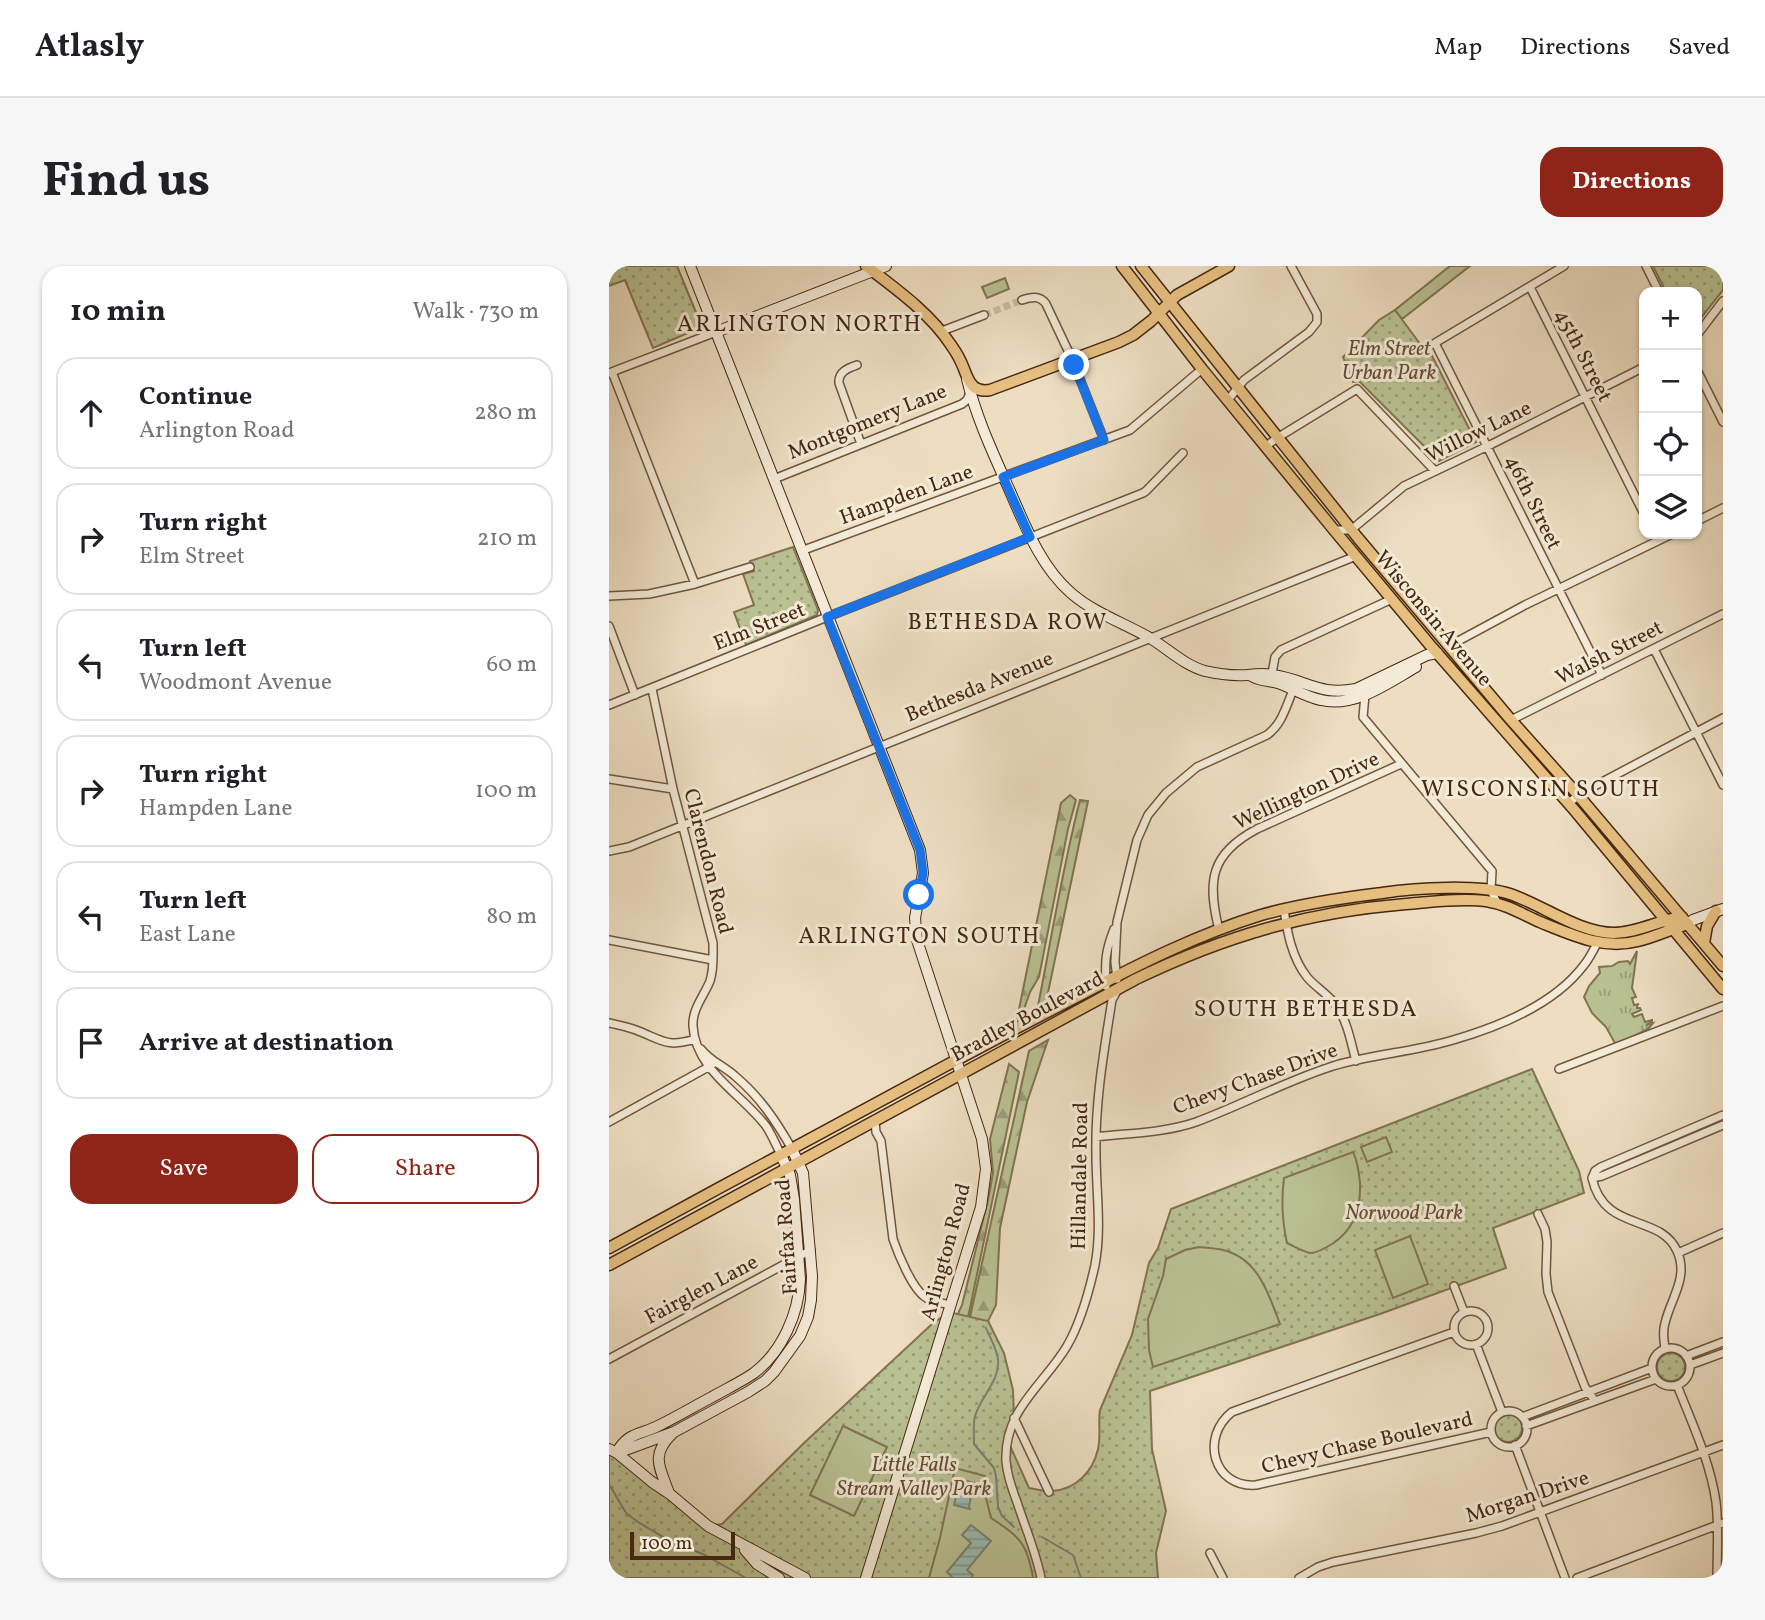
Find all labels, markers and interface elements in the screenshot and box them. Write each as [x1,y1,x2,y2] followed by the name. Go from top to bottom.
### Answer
[35,25,144,71] text: Atlasly
[1434,31,1482,65] text: Map
[1520,31,1630,65] text: Directions
[1668,31,1730,65] text: Saved
[1540,147,1723,217] button: Directions
[42,148,210,217] text: Find us
[1639,287,1702,539] map controls
[1639,287,1702,350] button: +
[70,291,166,333] text: 10 min
[412,296,539,328] text: Walk · 730 m
[1547,304,1619,407] street label: 45th Street
[677,309,923,341] district label: ARLINGTON NORTH
[1342,335,1437,388] park label: Elm Street Urban Park
[1058,349,1089,380] route end
[1639,350,1702,413] button: −
[784,377,951,468] street label: Montgomery Lane
[139,379,252,415] text: Continue
[72,394,110,432] icon: ahead
[1421,394,1537,471] street label: Willow Lane
[474,397,537,429] text: 280 m
[1639,413,1702,476] button: locate
[139,415,294,447] text: Arlington Road
[1497,450,1568,555] street label: 46th Street
[836,458,977,533] street label: Hampden Lane
[1639,476,1702,539] button: layers
[139,505,267,541] text: Turn right
[72,520,110,558] icon: right
[477,523,537,555] text: 210 m
[139,541,245,573] text: Elm Street
[1367,545,1498,693] street label: Wisconsin Avenue
[709,596,810,659] street label: Elm Street
[908,607,1108,639] district label: BETHESDA ROW
[1551,614,1668,693] street label: Walsh Street
[139,631,247,667] text: Turn left
[901,645,1058,730] street label: Bethesda Avenue
[72,646,110,684] icon: left
[487,649,537,681] text: 60 m
[139,667,332,699] text: Woodmont Avenue
[1229,745,1384,838] street label: Wellington Drive
[139,757,267,793] text: Turn right
[72,772,110,810] icon: right
[1421,774,1661,806] district label: WISCONSIN SOUTH
[475,775,537,807] text: 100 m
[675,786,740,937] street label: Clarendon Road
[139,793,292,825] text: Hampden Lane
[903,879,934,910] route start
[139,883,247,919] text: Turn left
[72,898,110,936] icon: left
[487,901,537,933] text: 80 m
[139,919,236,951] text: East Lane
[799,921,1041,953] district label: ARLINGTON SOUTH
[946,965,1109,1070] street label: Bradley Boulevard
[1194,994,1418,1026] district label: SOUTH BETHESDA
[72,1024,110,1062] icon: arrive
[139,1025,394,1061] text: Arrive at destination
[1169,1036,1342,1123] street label: Chevy Chase Drive
[1065,1102,1096,1250] street label: Hillandale Road
[70,1134,298,1204] button: Save
[312,1134,539,1204] button: Share
[769,1178,806,1296] street label: Fairfax Road
[914,1180,979,1325] street label: Arlington Road
[1345,1199,1463,1228] park label: Norwood Park
[640,1248,764,1332] street label: Fairglen Lane
[1259,1405,1476,1482] street label: Chevy Chase Boulevard
[837,1451,991,1504] park label: Little Falls Stream Valley Park
[1462,1464,1593,1531] street label: Morgan Drive
[630,1529,735,1561] scale bar
[641,1531,692,1557] text: 100 m

